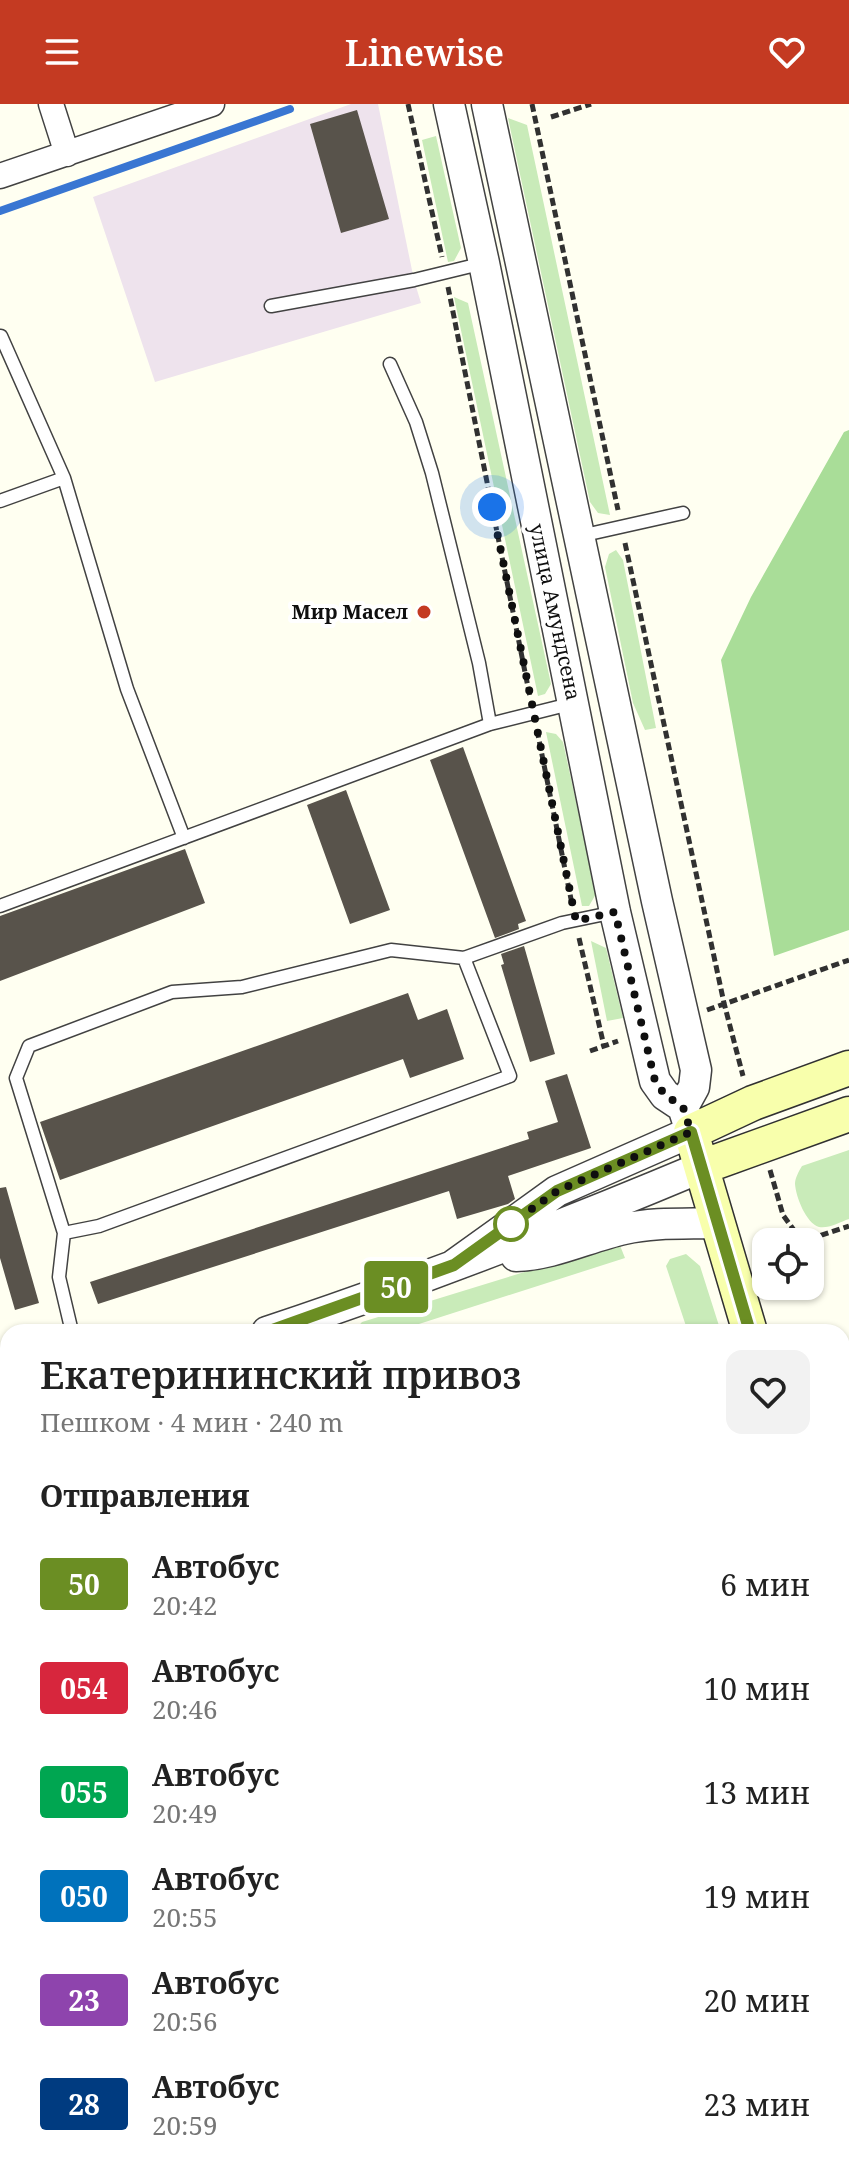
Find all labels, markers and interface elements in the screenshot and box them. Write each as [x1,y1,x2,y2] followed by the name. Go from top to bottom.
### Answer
[345,28,504,77] text: Linewise
[40,30,84,74] icon: menu
[765,30,809,74] icon: heart
[472,487,512,527] your location
[524,521,587,703] street label: улица Амундсена
[291,598,408,625] place label: Мир Масел
[415,603,433,621] marker: Мир Масел
[494,1207,528,1241] unlabelled marker
[752,1228,824,1300] map controls
[752,1228,824,1300] button: locate
[360,1261,432,1313] line badge: 50
[380,1268,412,1306] text: 50
[40,1348,521,1400] text: Екатерининский привоз
[726,1350,810,1434] button: heart
[40,1404,343,1440] text: Пешком · 4 мин · 240 m
[40,1475,250,1516] text: Отправления
[152,1546,279,1587] text: Автобус
[720,1564,810,1605] text: 6 мин
[68,1565,100,1603] text: 50
[152,1587,218,1623] text: 20:42
[152,1650,279,1691] text: Автобус
[704,1668,810,1709] text: 10 мин
[60,1669,108,1707] text: 054
[152,1691,218,1727] text: 20:46
[152,1754,279,1795] text: Автобус
[704,1772,810,1813] text: 13 мин
[60,1773,108,1811] text: 055
[152,1795,218,1831] text: 20:49
[152,1858,279,1899] text: Автобус
[704,1876,810,1917] text: 19 мин
[60,1877,108,1915] text: 050
[152,1899,218,1935] text: 20:55
[152,1962,279,2003] text: Автобус
[704,1980,810,2021] text: 20 мин
[68,1981,100,2019] text: 23
[152,2003,218,2039] text: 20:56
[152,2066,279,2107] text: Автобус
[704,2084,810,2125] text: 23 мин
[68,2085,100,2123] text: 28
[152,2107,218,2143] text: 20:59

